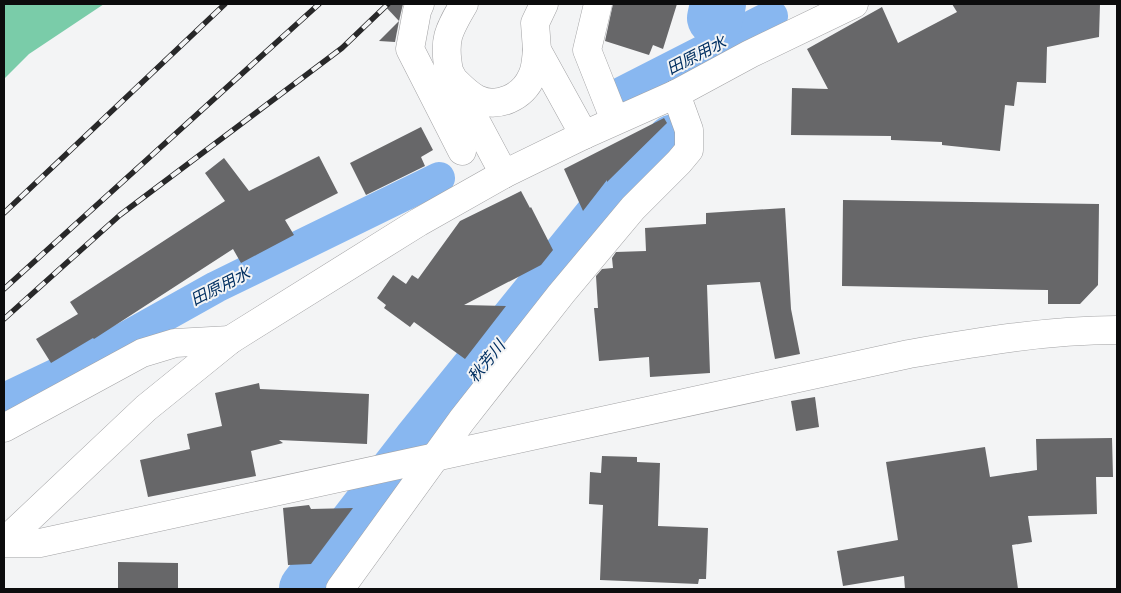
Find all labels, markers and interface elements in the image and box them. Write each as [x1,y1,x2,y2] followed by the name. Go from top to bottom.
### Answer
[663,32,731,78] water label: 田原用水
[187,263,255,309] water label: 田原用水
[464,335,510,386] water label: 秋芳川

